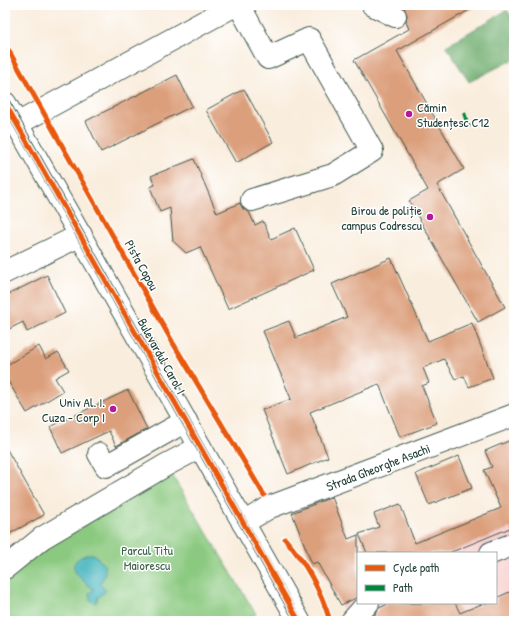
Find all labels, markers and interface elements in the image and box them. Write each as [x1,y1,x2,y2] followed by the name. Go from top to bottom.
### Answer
[417,98,489,131] place label: Cămin Studențesc C12
[404,109,414,119] marker: Cămin Studențesc C12
[341,201,422,234] place label: Birou de poliție campus Codrescu
[425,212,435,222] marker: Birou de poliție campus Codrescu
[121,237,163,293] street label: Pista Copou
[134,315,190,397] street label: Bulevardul Carol I
[42,393,105,426] place label: Univ Al. I. Cuza - Corp I
[108,404,118,414] marker: Univ Al. I. Cuza - Corp I
[323,439,433,495] street label: Strada Gheorghe Asachi
[121,541,173,574] park label: Parcul Titu Maiorescu
[357,552,497,604] legend
[393,559,439,576] text: Cycle path
[393,579,413,596] text: Path

